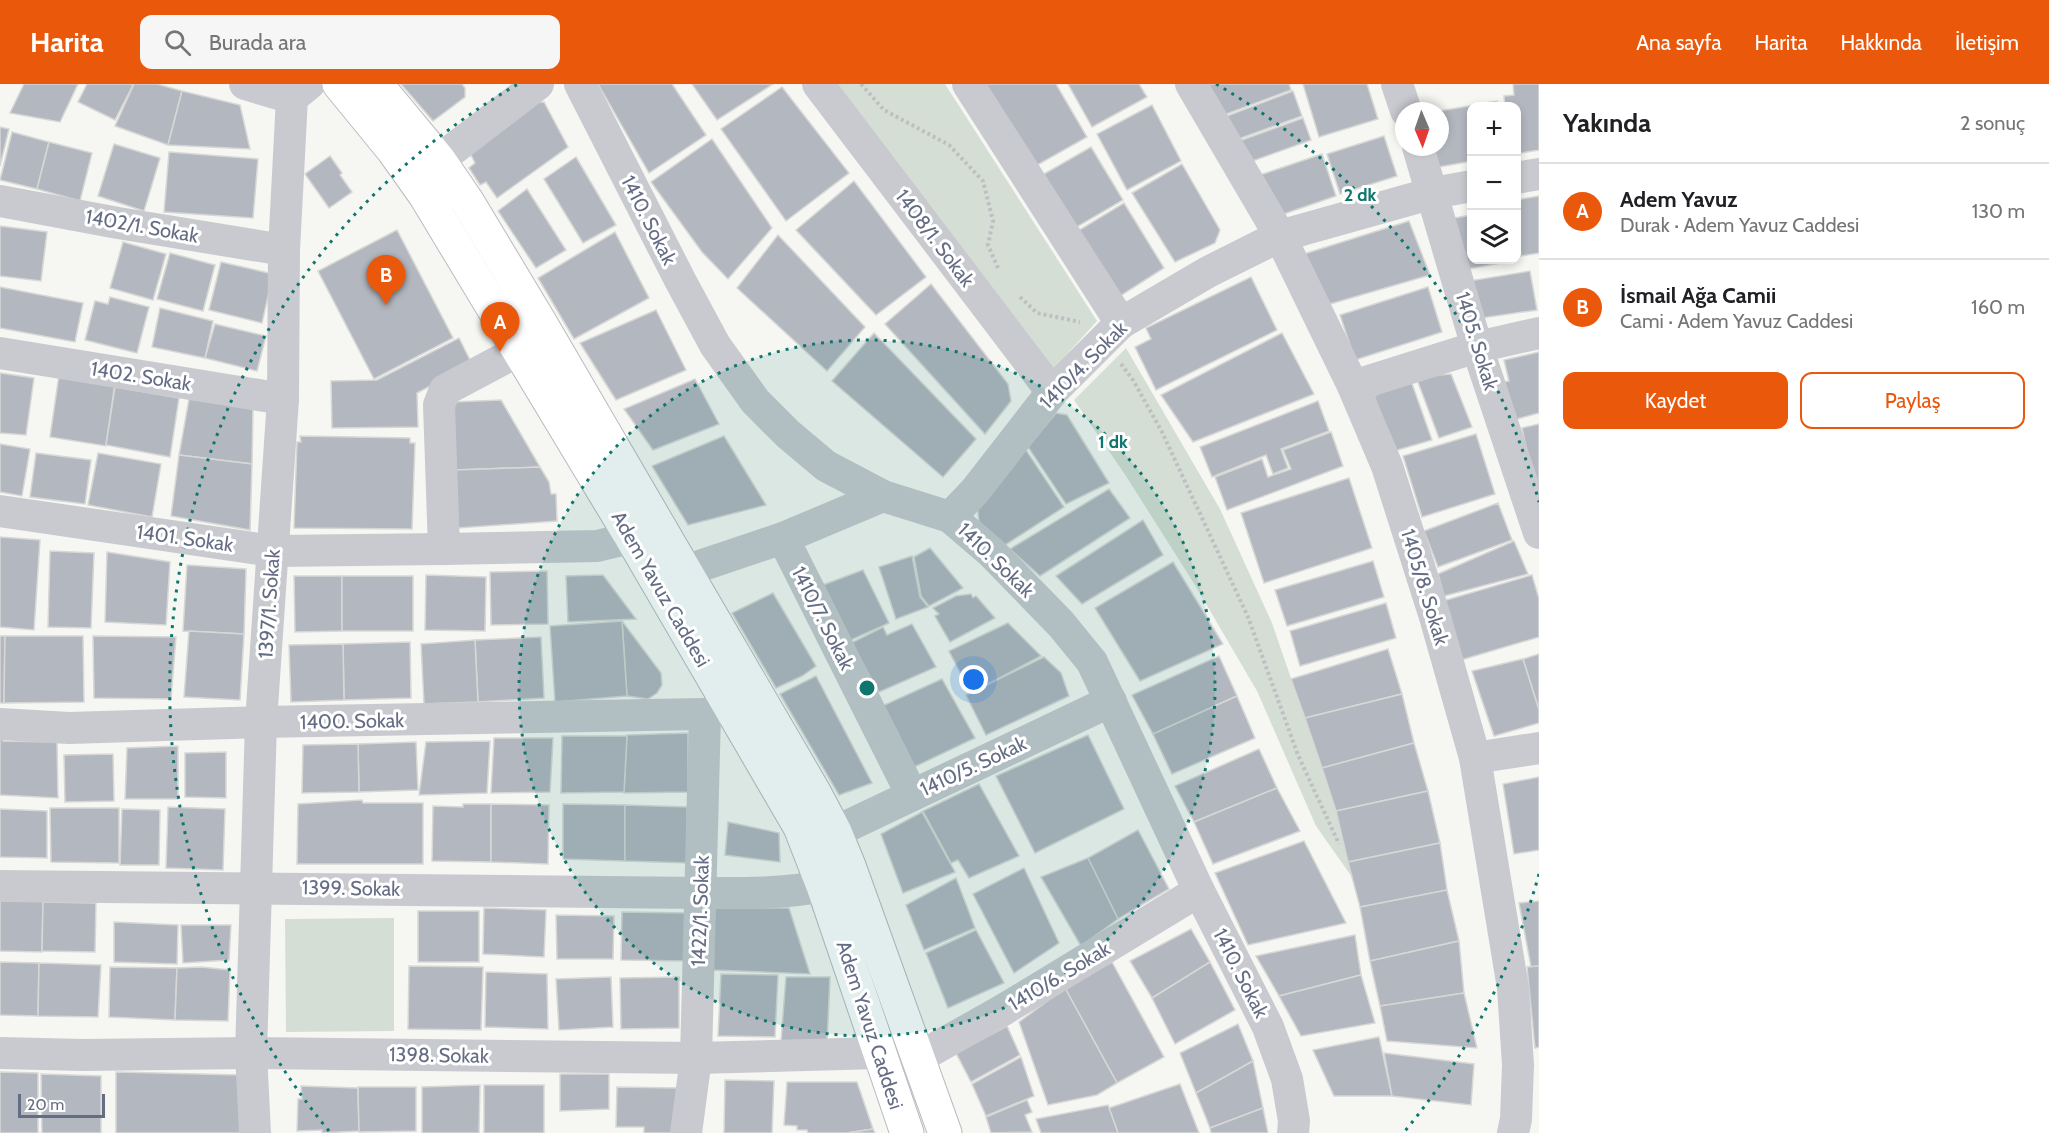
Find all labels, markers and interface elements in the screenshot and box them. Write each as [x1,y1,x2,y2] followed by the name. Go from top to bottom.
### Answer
[140,15,560,69] search box
[30,25,104,59] text: Harita
[161,26,194,59] icon: search
[209,29,306,56] text: Burada ara
[1636,30,1722,55] text: Ana sayfa
[1755,30,1807,55] text: Harita
[1840,30,1922,55] text: Hakkında
[1955,30,2019,55] text: İletişim
[1395,102,1449,156] north arrow
[1467,102,1521,264] map controls
[1467,102,1521,156] button: +
[1563,107,1651,139] text: Yakında
[1960,111,2025,135] text: 2 sonuç
[1467,156,1521,210] button: −
[616,171,682,269] street label: 1410. Sokak
[891,184,979,292] street label: 1408/1. Sokak
[1344,184,1377,206] text: 2 dk
[1620,186,1737,213] text: Adem Yavuz
[1576,199,1589,223] text: A
[1972,199,2025,223] text: 130 m
[84,204,200,248] street label: 1402/1. Sokak
[1467,210,1521,264] button: layers
[1620,213,1859,237] text: Durak · Adem Yavuz Caddesi
[366,256,406,305] pin: B
[1620,282,1776,309] text: İsmail Ağa Camii
[1451,289,1503,393] street label: 1405. Sokak
[1576,295,1589,319] text: B
[1971,295,2025,319] text: 160 m
[480,302,520,352] pin: A
[1620,309,1853,333] text: Cami · Adem Yavuz Caddesi
[1034,316,1132,414] street label: 1410/4. Sokak
[89,356,193,396] street label: 1402. Sokak
[1563,372,1788,429] button: Kaydet
[1800,372,2025,429] button: Paylaş
[1098,431,1128,453] text: 1 dk
[607,507,715,671] street label: Adem Yavuz Caddesi
[953,518,1039,602] street label: 1410. Sokak
[135,519,235,557] street label: 1401. Sokak
[1396,526,1454,648] street label: 1405/8. Sokak
[253,549,285,659] street label: 1397/1. Sokak
[787,562,859,674] street label: 1410/7. Sokak
[959,665,988,694] your location
[857,678,877,698] centre of rings
[300,708,404,734] street label: 1400. Sokak
[916,731,1030,801] street label: 1410/5. Sokak
[686,855,714,967] street label: 1422/1. Sokak
[302,875,400,901] street label: 1399. Sokak
[1208,924,1274,1022] street label: 1410. Sokak
[1004,936,1114,1016] street label: 1410/6. Sokak
[831,938,909,1112] street label: Adem Yavuz Caddesi
[389,1042,489,1068] street label: 1398. Sokak
[18,1091,105,1118] scale bar
[27,1095,64,1114] text: 20 m

